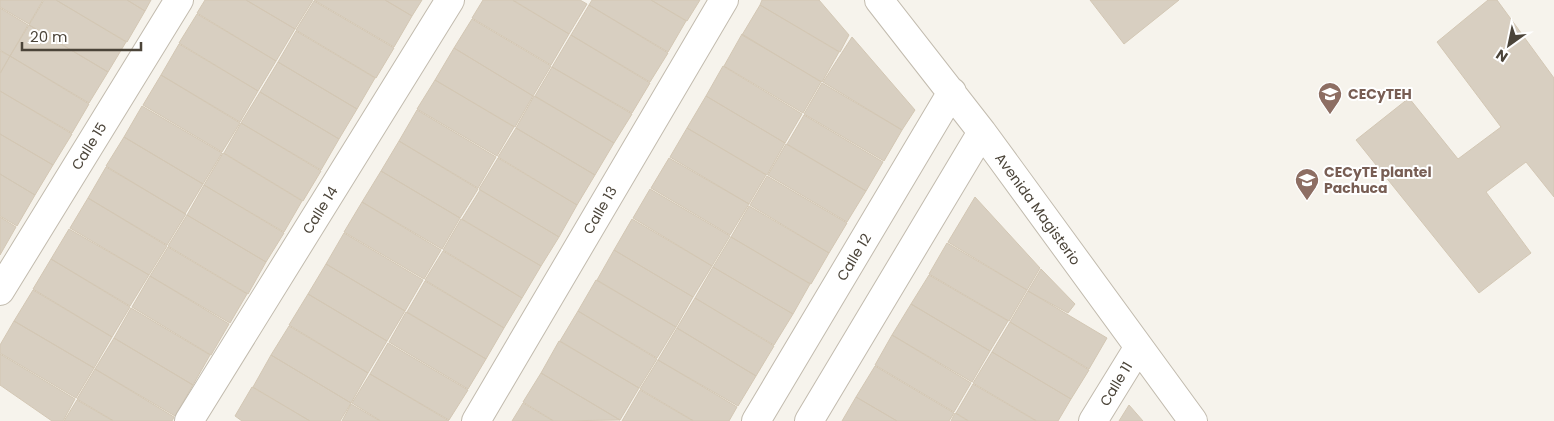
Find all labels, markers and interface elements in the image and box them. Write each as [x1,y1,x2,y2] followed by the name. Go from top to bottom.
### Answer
[22,20,141,52] scale bar
[1484,20,1534,70] north arrow
[30,26,68,47] text: 20 m
[1492,45,1512,67] text: N
[1317,81,1343,115] school or university icon: CECyTEH
[1348,84,1412,104] place label: CECyTEH
[67,118,111,174] street label: Calle 15
[990,149,1086,269] street label: Avenida Magisterio
[1324,162,1432,198] place label: CECyTE plantel Pachuca
[1294,167,1320,201] school or university icon: CECyTE plantel Pachuca
[298,182,343,238] street label: Calle 14
[578,182,622,238] street label: Calle 13
[832,230,876,284] street label: Calle 12
[1095,358,1137,410] street label: Calle 11

